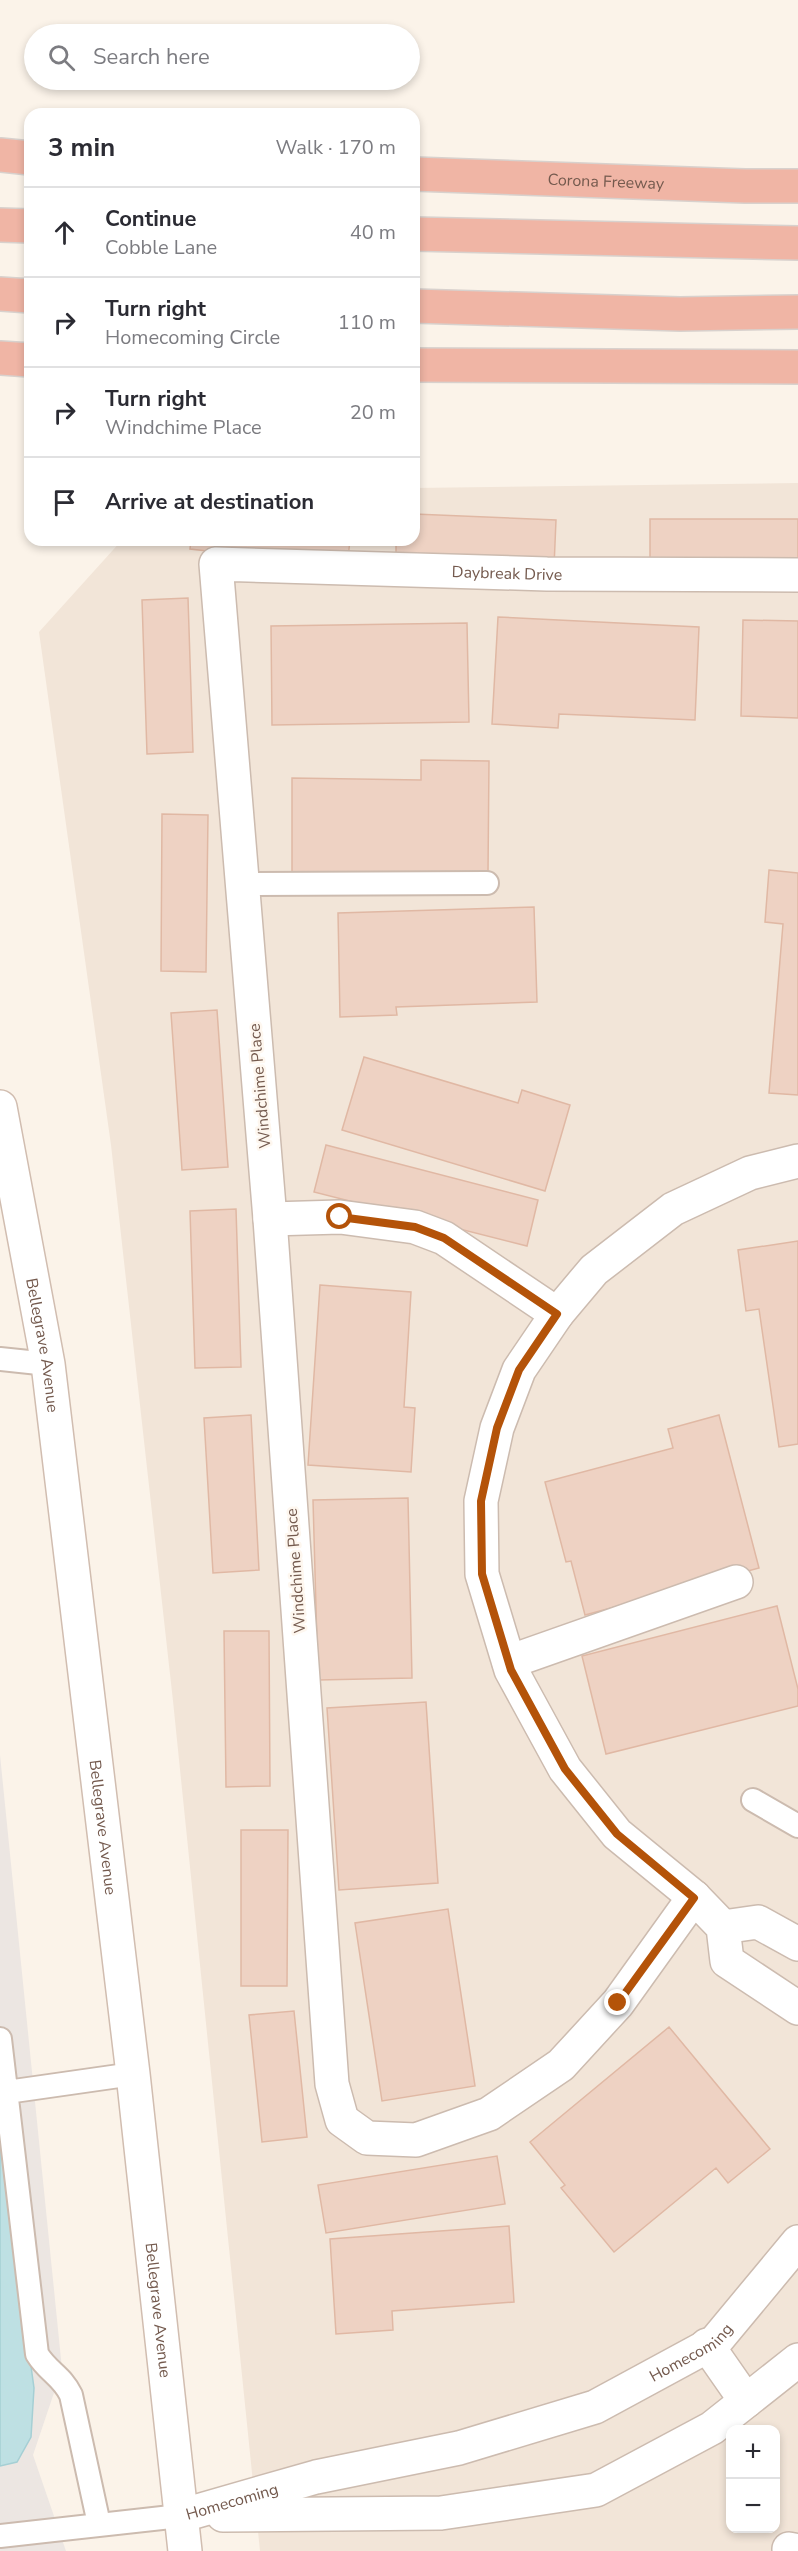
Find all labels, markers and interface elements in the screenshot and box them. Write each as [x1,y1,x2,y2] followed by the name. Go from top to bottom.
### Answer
[24,24,420,90] search box
[45,41,78,74] icon: search
[93,42,210,72] text: Search here
[48,130,115,165] text: 3 min
[276,134,396,161] text: Walk · 170 m
[547,169,665,195] street label: Corona Freeway
[105,204,196,234] text: Continue
[48,216,81,249] icon: ahead
[350,219,396,246] text: 40 m
[105,234,217,261] text: Cobble Lane
[105,294,206,324] text: Turn right
[48,306,81,339] icon: right
[338,309,396,336] text: 110 m
[105,324,280,351] text: Homecoming Circle
[105,384,206,414] text: Turn right
[48,396,81,429] icon: right
[350,399,396,426] text: 20 m
[105,414,262,441] text: Windchime Place
[48,486,81,519] icon: arrive
[105,487,314,517] text: Arrive at destination
[451,561,562,586] street label: Daybreak Drive
[244,1022,276,1149] street label: Windchime Place
[326,1203,352,1229] route start
[20,1276,64,1414] street label: Bellegrave Avenue
[281,1508,311,1634] street label: Windchime Place
[83,1759,121,1896] street label: Bellegrave Avenue
[604,1989,630,2015] route end
[139,2241,176,2379] street label: Bellegrave Avenue
[646,2319,738,2388] street label: Homecoming
[726,2425,780,2533] map controls
[726,2425,780,2479] button: +
[183,2478,281,2526] street label: Homecoming
[726,2479,780,2533] button: −

